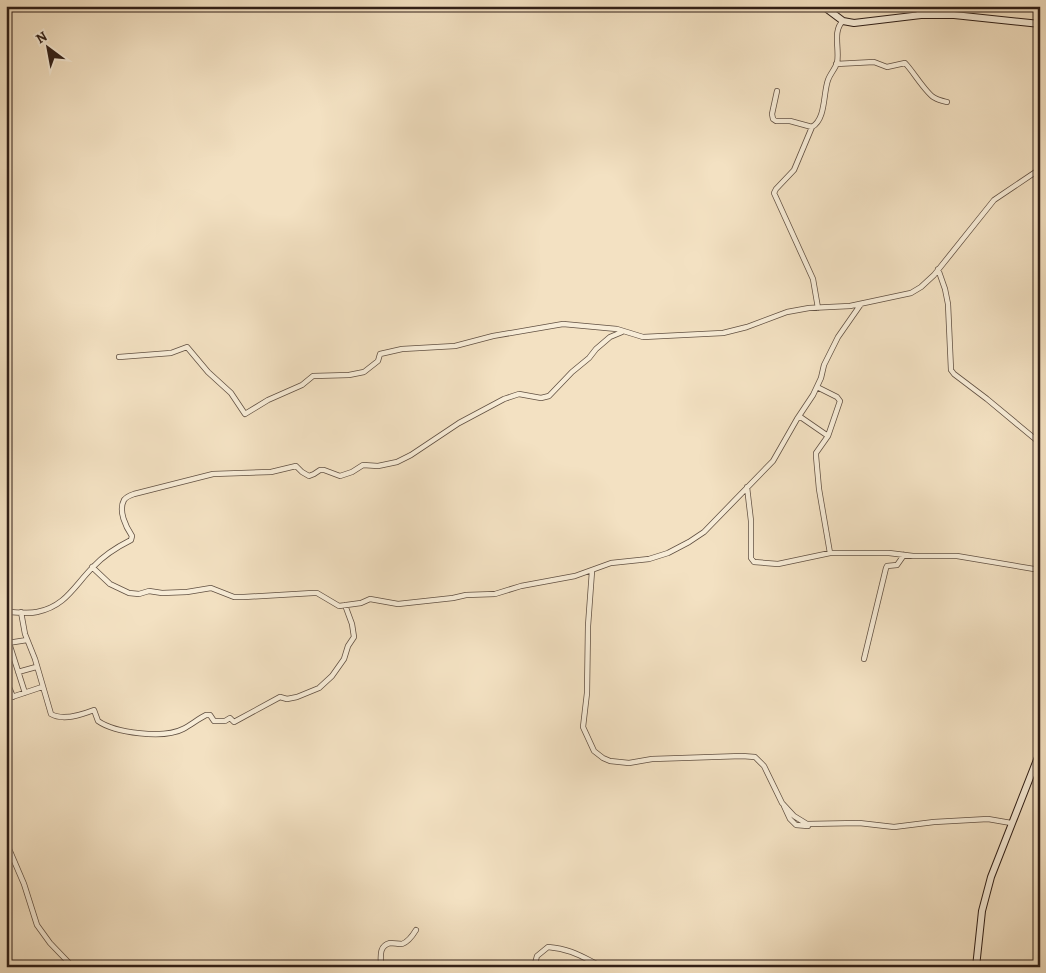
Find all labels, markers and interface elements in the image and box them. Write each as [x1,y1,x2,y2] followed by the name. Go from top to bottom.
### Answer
[22,22,72,72] north arrow
[32,27,51,48] text: N

